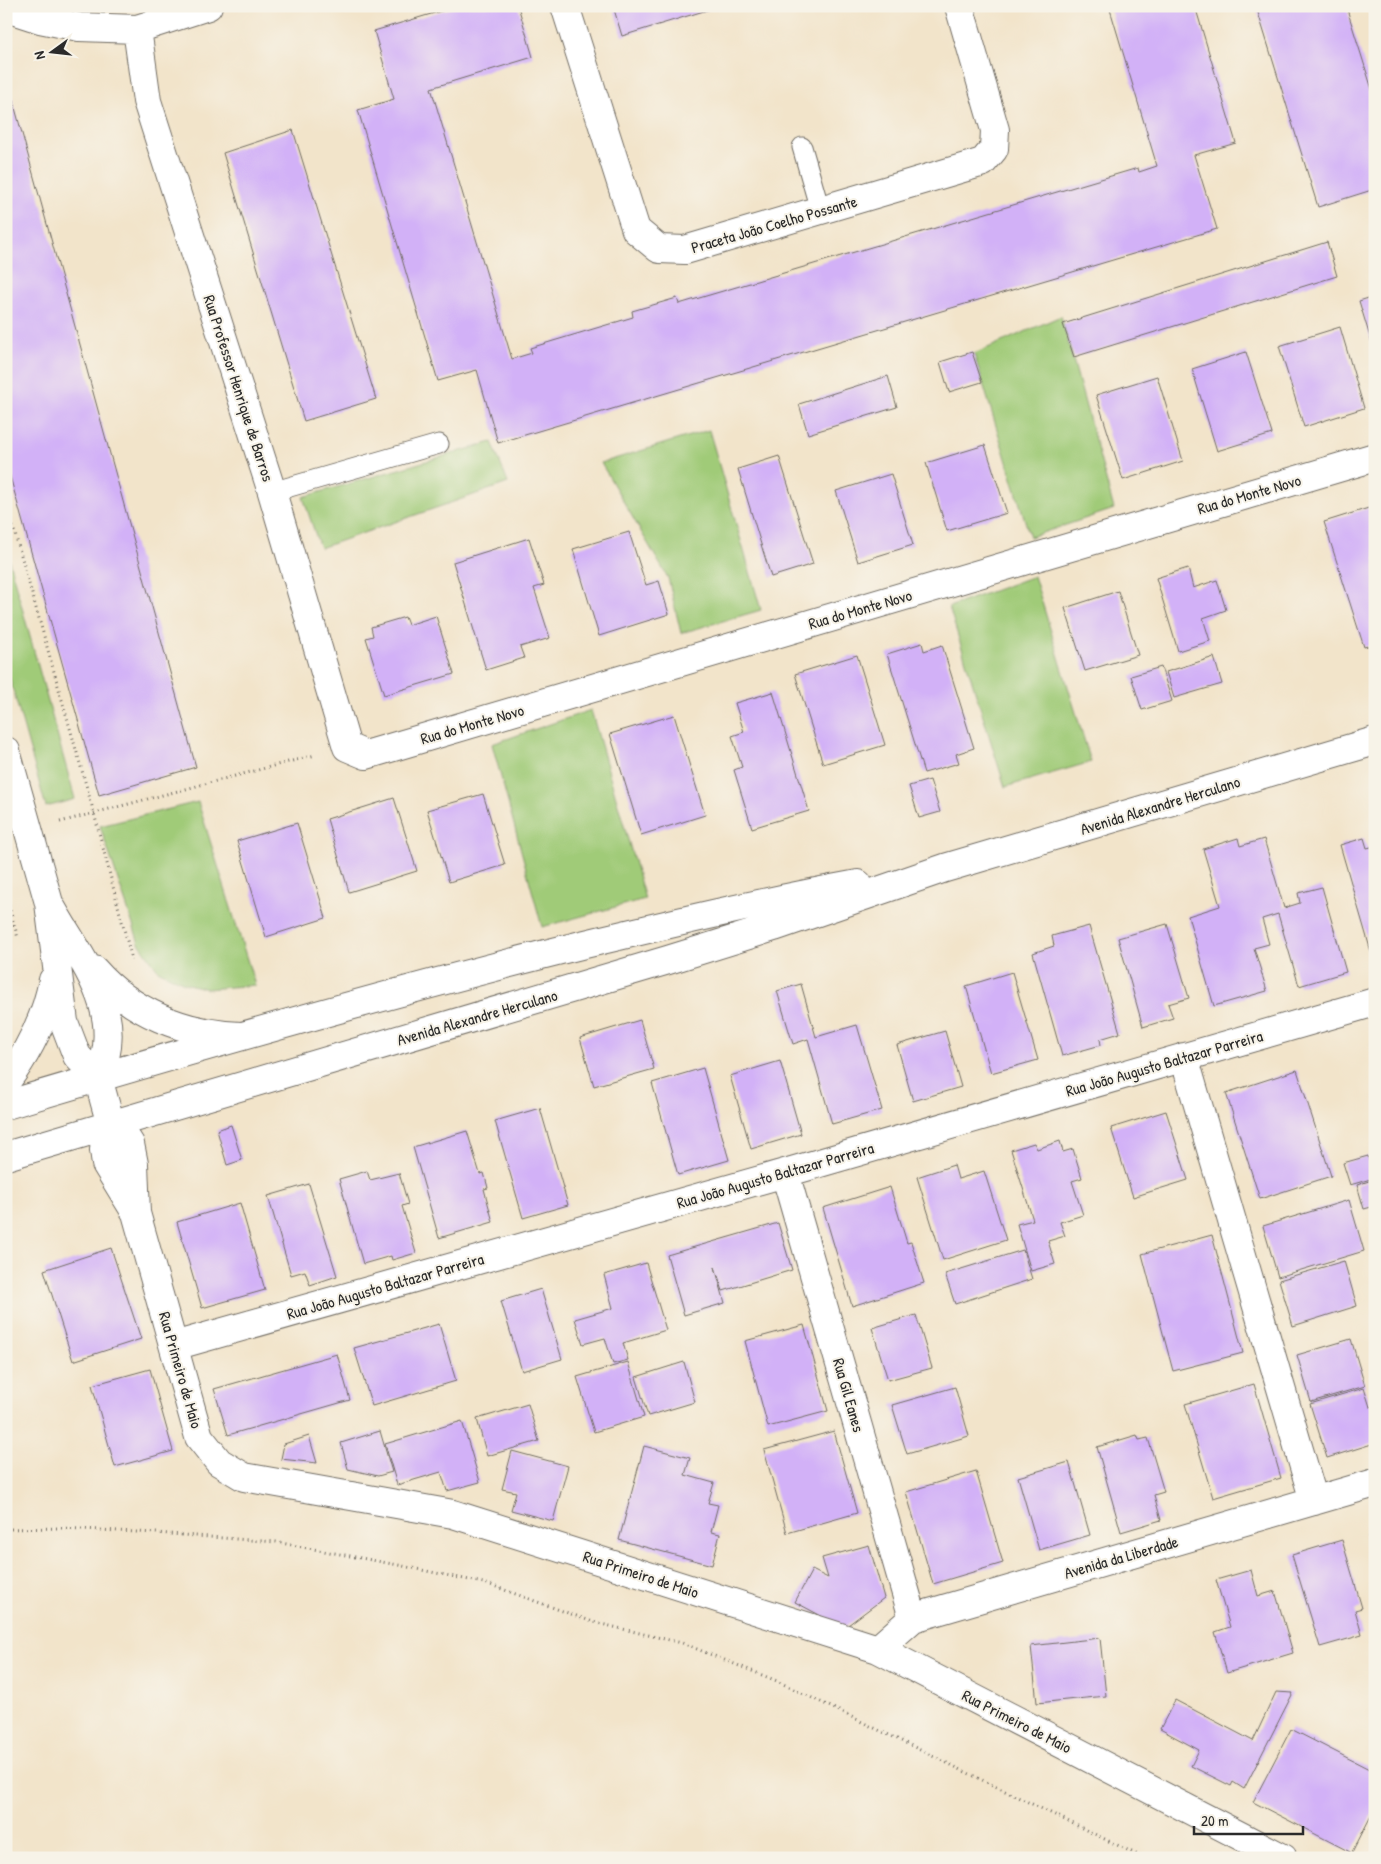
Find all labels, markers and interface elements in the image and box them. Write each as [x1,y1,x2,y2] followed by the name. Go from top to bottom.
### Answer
[28,28,78,78] north arrow
[29,49,49,62] text: N
[689,190,860,258] street label: Praceta João Coelho Possante
[198,292,280,484] street label: Rua Professor Henrique de Barros
[1195,469,1304,519] street label: Rua do Monte Novo
[806,584,915,634] street label: Rua do Monte Novo
[418,699,527,749] street label: Rua do Monte Novo
[1077,770,1243,840] street label: Avenida Alexandre Herculano
[394,983,560,1050] street label: Avenida Alexandre Herculano
[1063,1024,1265,1102] street label: Rua João Augusto Baltazar Parreira
[674,1136,876,1214] street label: Rua João Augusto Baltazar Parreira
[284,1247,486,1325] street label: Rua João Augusto Baltazar Parreira
[154,1309,208,1431] street label: Rua Primeiro de Maio
[828,1355,870,1435] street label: Rua Gil Eanes
[1061,1530,1181,1584] street label: Avenida da Liberdade
[580,1545,702,1603] street label: Rua Primeiro de Maio
[958,1684,1076,1758] street label: Rua Primeiro de Maio
[1194,1804,1302,1836] scale bar
[1201,1810,1228,1831] text: 20 m

